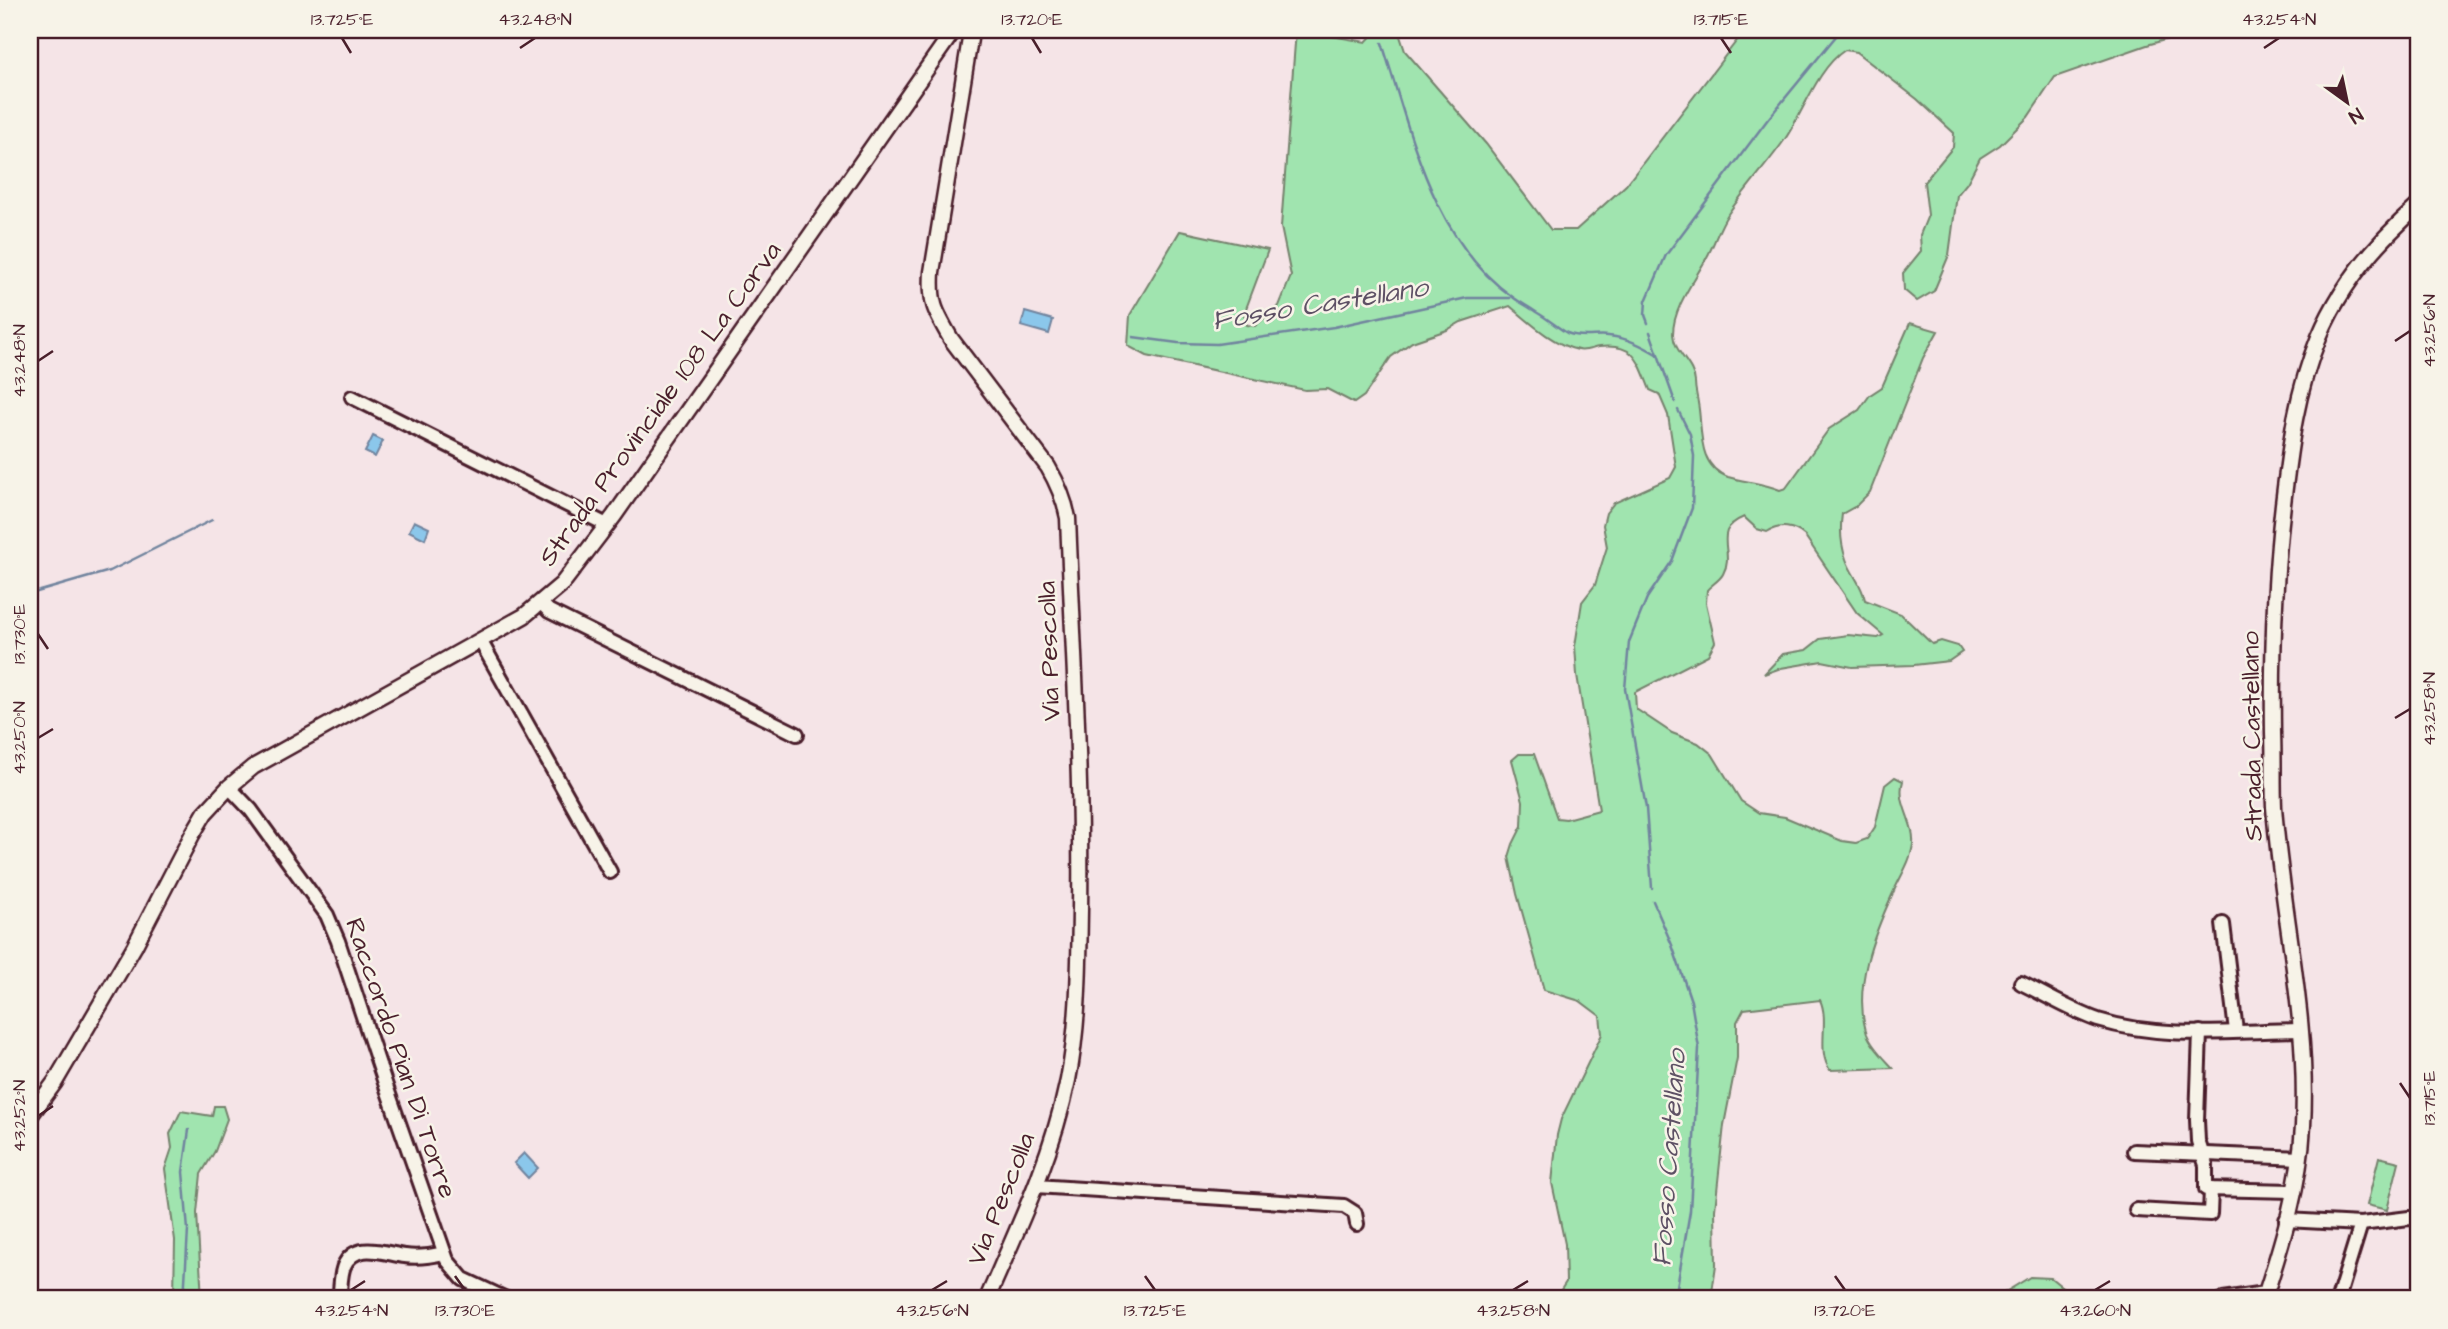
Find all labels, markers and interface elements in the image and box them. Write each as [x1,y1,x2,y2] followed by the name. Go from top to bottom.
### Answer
[311,7,374,32] text: 13.725°E
[498,7,572,32] text: 43.248°N
[1001,7,1063,32] text: 13.720°E
[1694,7,1749,32] text: 13.715°E
[2242,7,2316,32] text: 43.254°N
[2312,66,2382,136] north arrow
[2343,100,2368,130] text: N
[530,235,790,573] street label: Strada Provinciale 108 La Corva
[1209,267,1433,340] water label: Fosso Castellano
[2417,294,2442,368] text: 43.256°N
[7,324,32,398] text: 43.248°N
[1029,580,1069,722] street label: Via Pescolla
[7,604,32,664] text: 13.730°E
[2232,630,2272,841] street label: Strada Castellano
[2417,672,2442,746] text: 43.258°N
[7,701,32,775] text: 43.250°N
[336,913,466,1203] street label: Raccordo Pian Di Torre
[1642,1046,1696,1268] water label: Fosso Castellano
[2417,1070,2442,1125] text: 13.715°E
[7,1080,32,1152] text: 43.252°N
[958,1127,1044,1271] street label: Via Pescolla
[314,1298,388,1323] text: 43.254°N
[435,1298,495,1323] text: 13.730°E
[895,1298,969,1323] text: 43.256°N
[1124,1298,1187,1323] text: 13.725°E
[1476,1298,1550,1323] text: 43.258°N
[1814,1298,1876,1323] text: 13.720°E
[2059,1298,2131,1323] text: 43.260°N

